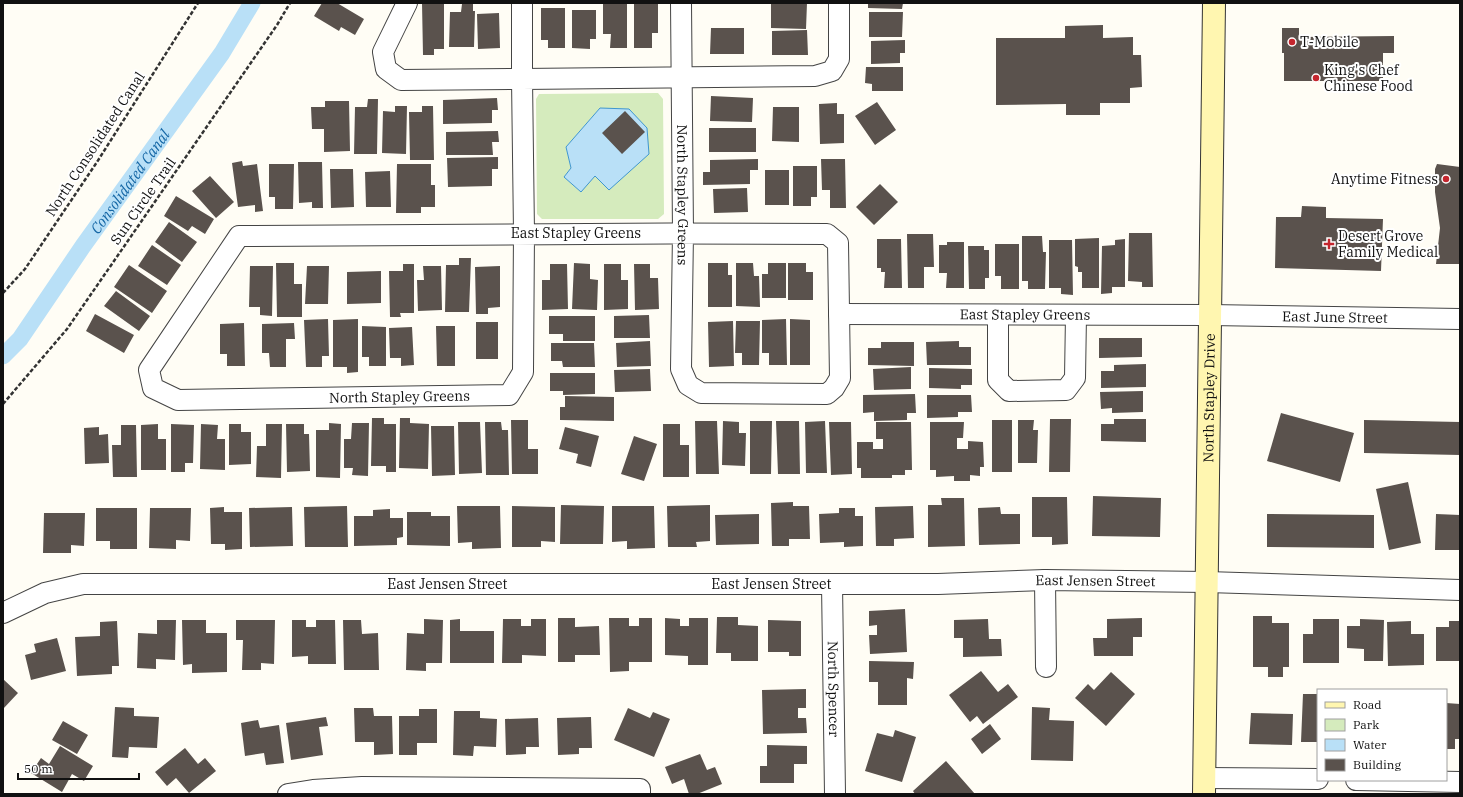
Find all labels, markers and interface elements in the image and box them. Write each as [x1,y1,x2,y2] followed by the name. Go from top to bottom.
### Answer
[1300,33,1359,51] place label: T-Mobile
[1287,37,1297,47] marker: T-Mobile
[1324,61,1414,95] place label: King's Chef Chinese Food
[42,69,148,219] street label: North Consolidated Canal
[1311,73,1321,83] marker: King's Chef Chinese Food
[673,124,692,266] street label: North Stapley Greens
[86,126,174,236] water label: Consolidated Canal
[106,154,180,248] street label: Sun Circle Trail
[1331,170,1438,188] place label: Anytime Fitness
[1441,174,1451,184] marker: Anytime Fitness
[511,224,641,242] street label: East Stapley Greens
[1338,227,1438,261] place label: Desert Grove Family Medical
[1323,238,1335,250] marker: Desert Grove Family Medical
[960,305,1090,324] street label: East Stapley Greens
[1282,307,1388,327] street label: East June Street
[1199,333,1219,463] street label: North Stapley Drive
[329,387,470,407] street label: North Stapley Greens
[1035,571,1156,590] street label: East Jensen Street
[387,575,508,593] street label: East Jensen Street
[711,575,832,593] street label: East Jensen Street
[824,641,843,738] street label: North Spencer
[1317,689,1447,781] legend
[1353,697,1382,712] text: Road
[1353,717,1379,732] text: Park
[1353,737,1387,752] text: Water
[18,755,139,781] scale bar
[1353,757,1401,772] text: Building
[24,761,53,776] text: 50 m

